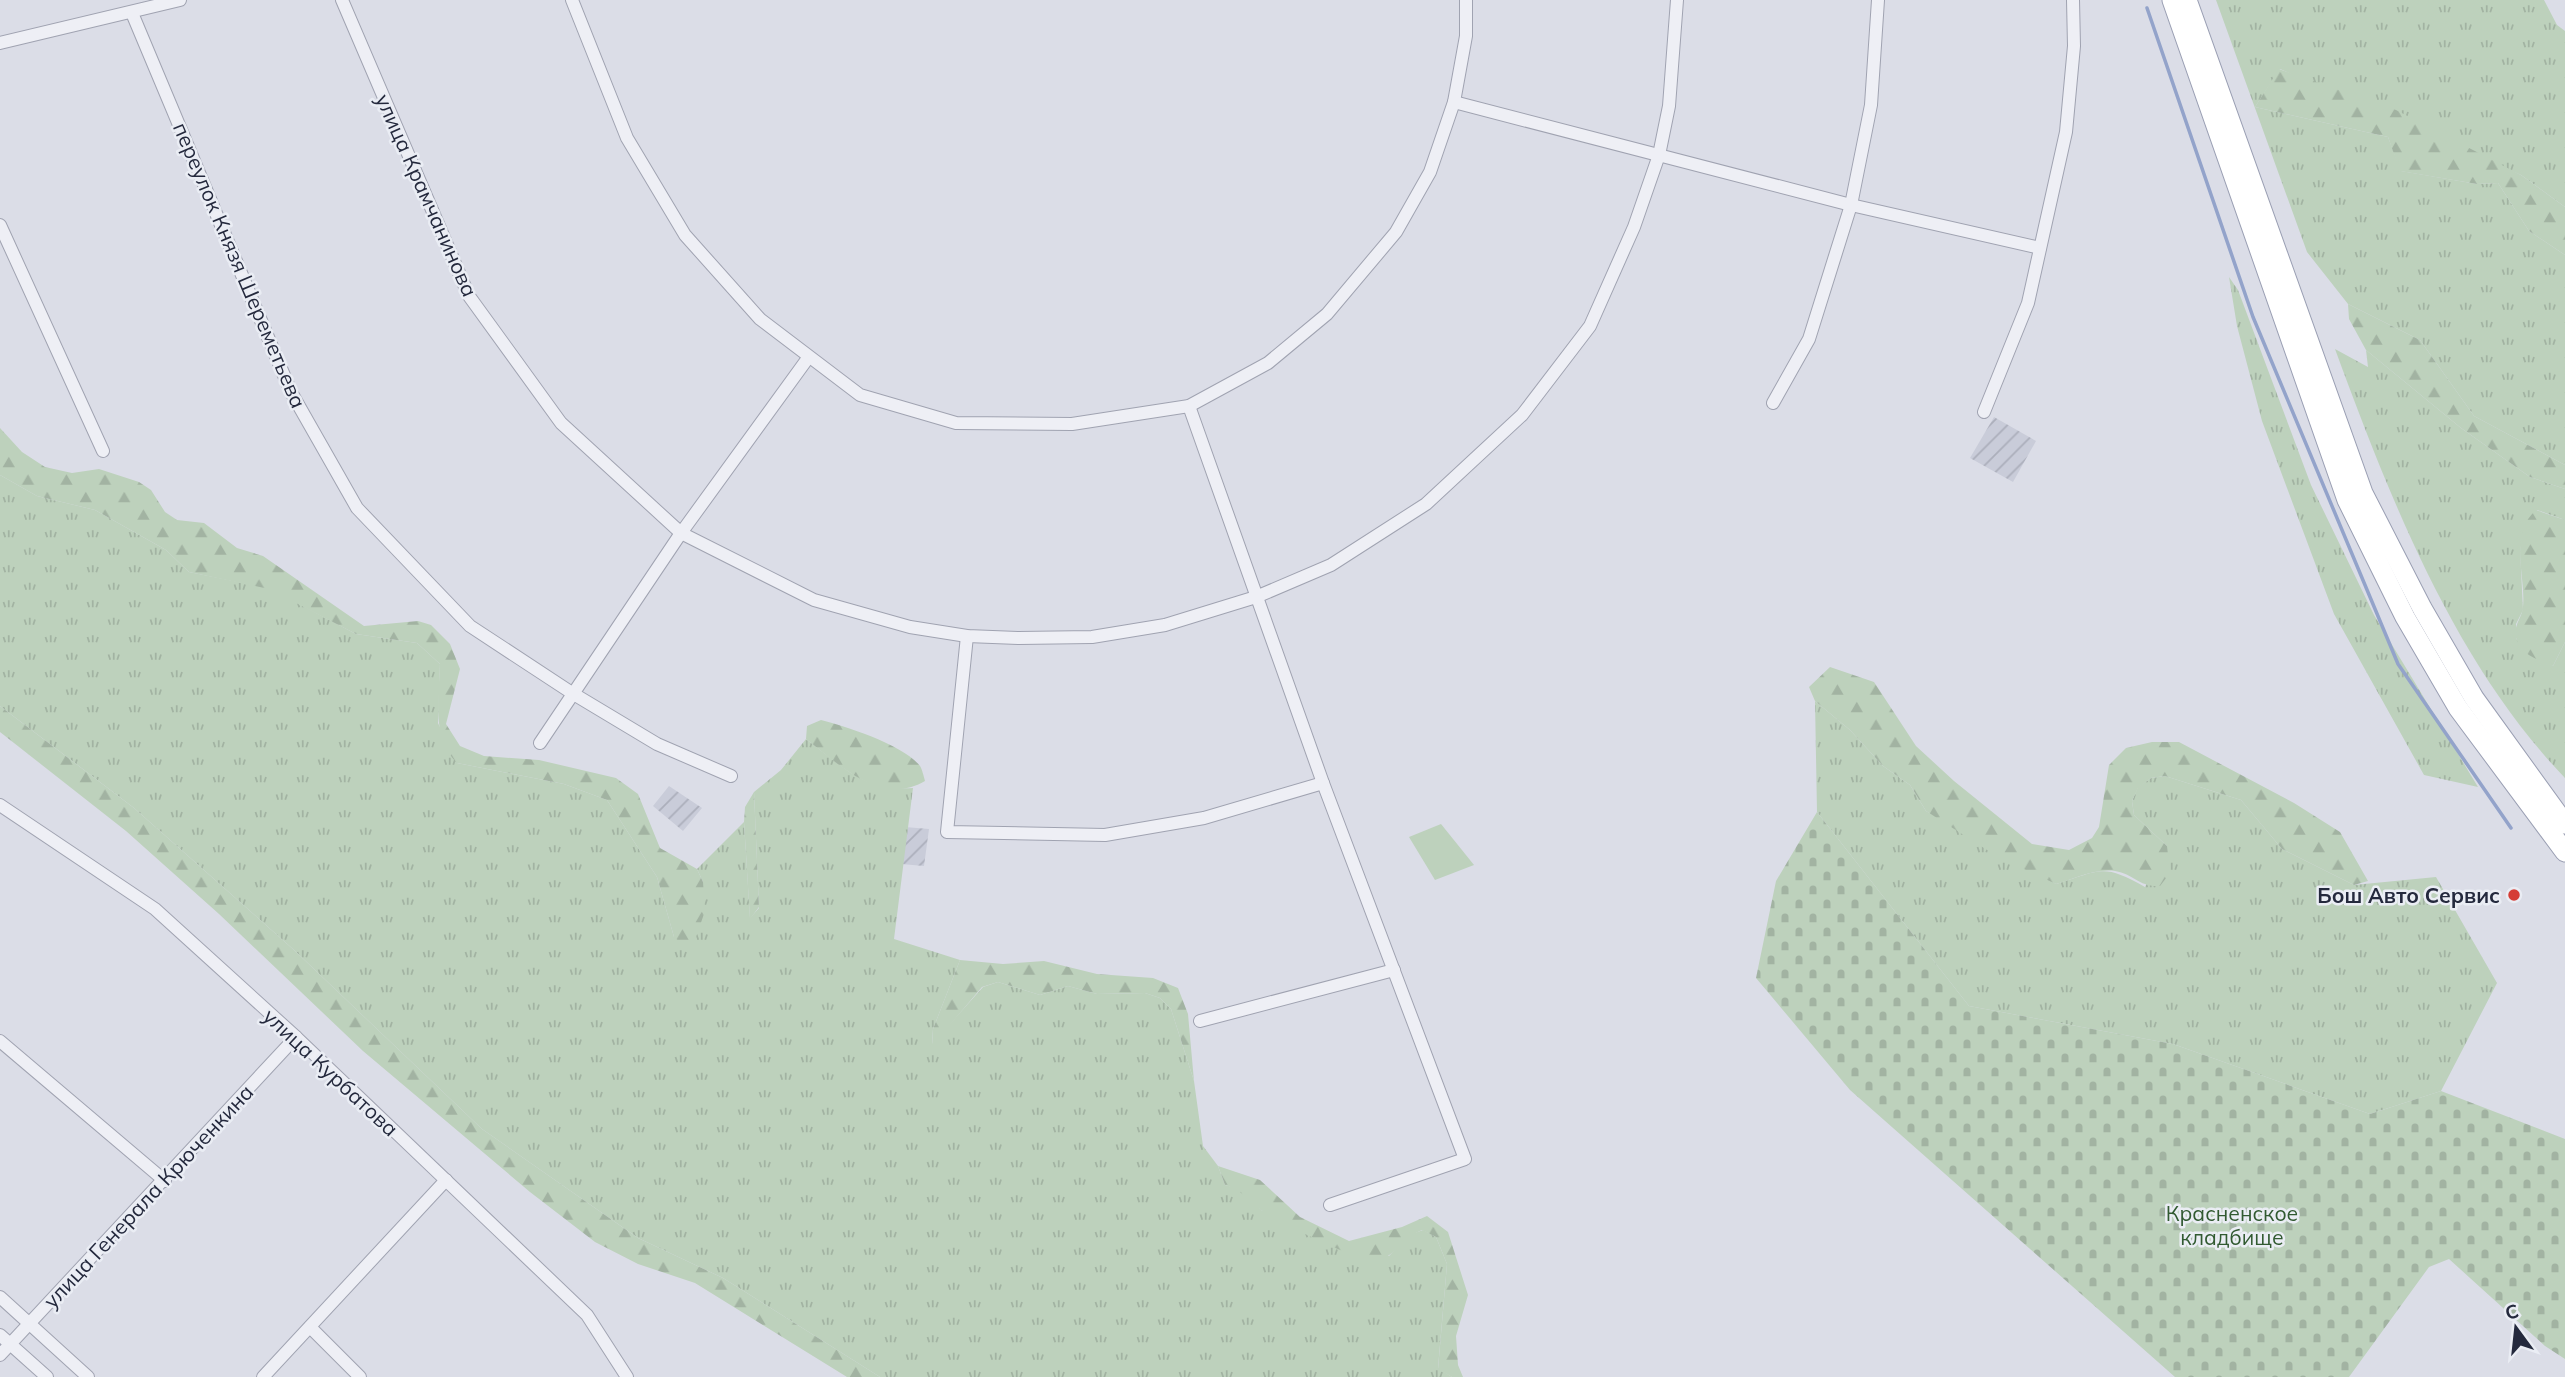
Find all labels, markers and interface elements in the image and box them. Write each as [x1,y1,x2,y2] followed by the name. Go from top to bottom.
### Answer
[371,90,483,300] street label: улица Крамчанинова
[168,118,312,412] street label: переулок Князя Шереметьева
[2317,882,2500,908] place label: Бош Авто Сервис
[2506,887,2522,903] marker: Бош Авто Сервис
[258,1003,404,1141] street label: улица Курбатова
[37,1079,259,1313] street label: улица Генерала Крюченкина
[2166,1200,2298,1250] park label: Красненское кладбище
[2481,1293,2551,1363] north arrow
[2502,1298,2521,1325] text: С

